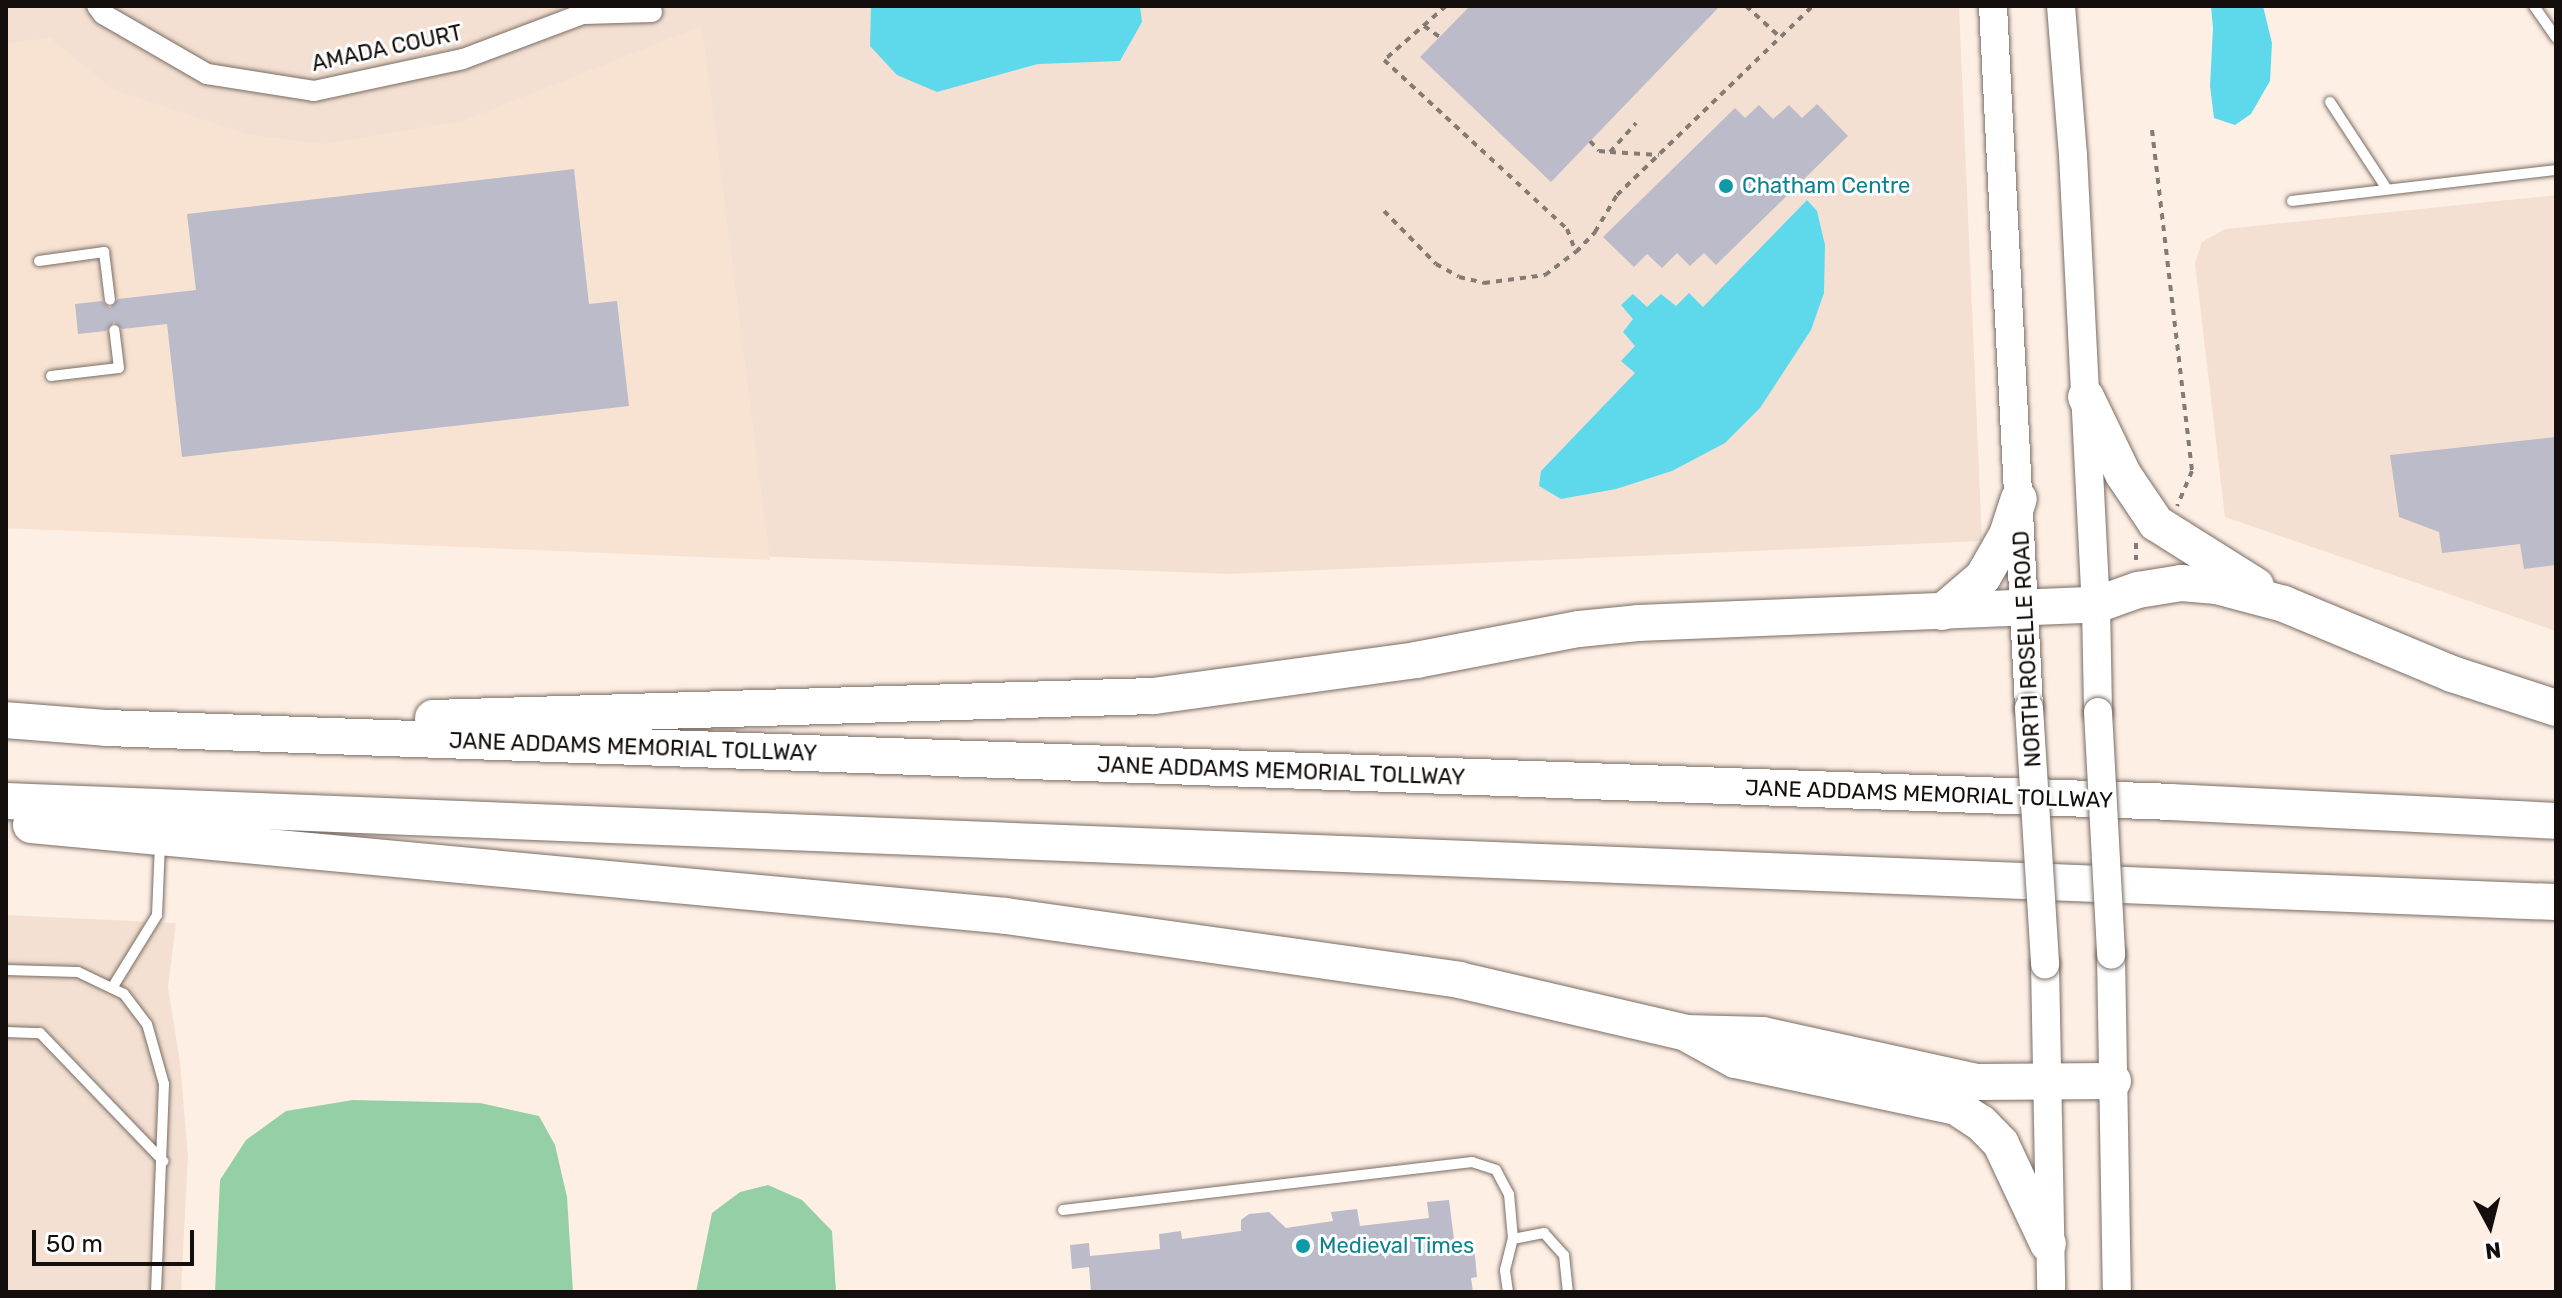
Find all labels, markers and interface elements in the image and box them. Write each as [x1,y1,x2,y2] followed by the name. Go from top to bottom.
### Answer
[309,19,465,77] street label: AMADA COURT
[1742,173,1910,199] place label: Chatham Centre
[1717,177,1735,195] marker: Chatham Centre
[2008,530,2046,768] street label: NORTH ROSELLE ROAD
[448,727,818,767] street label: JANE ADDAMS MEMORIAL TOLLWAY
[1096,751,1466,791] street label: JANE ADDAMS MEMORIAL TOLLWAY
[1744,774,2114,814] street label: JANE ADDAMS MEMORIAL TOLLWAY
[2450,1186,2530,1266] north arrow
[36,1214,198,1264] scale bar
[46,1230,103,1258] text: 50 m
[1319,1233,1475,1259] place label: Medieval Times
[2483,1236,2502,1265] text: N
[1294,1237,1312,1255] marker: Medieval Times

